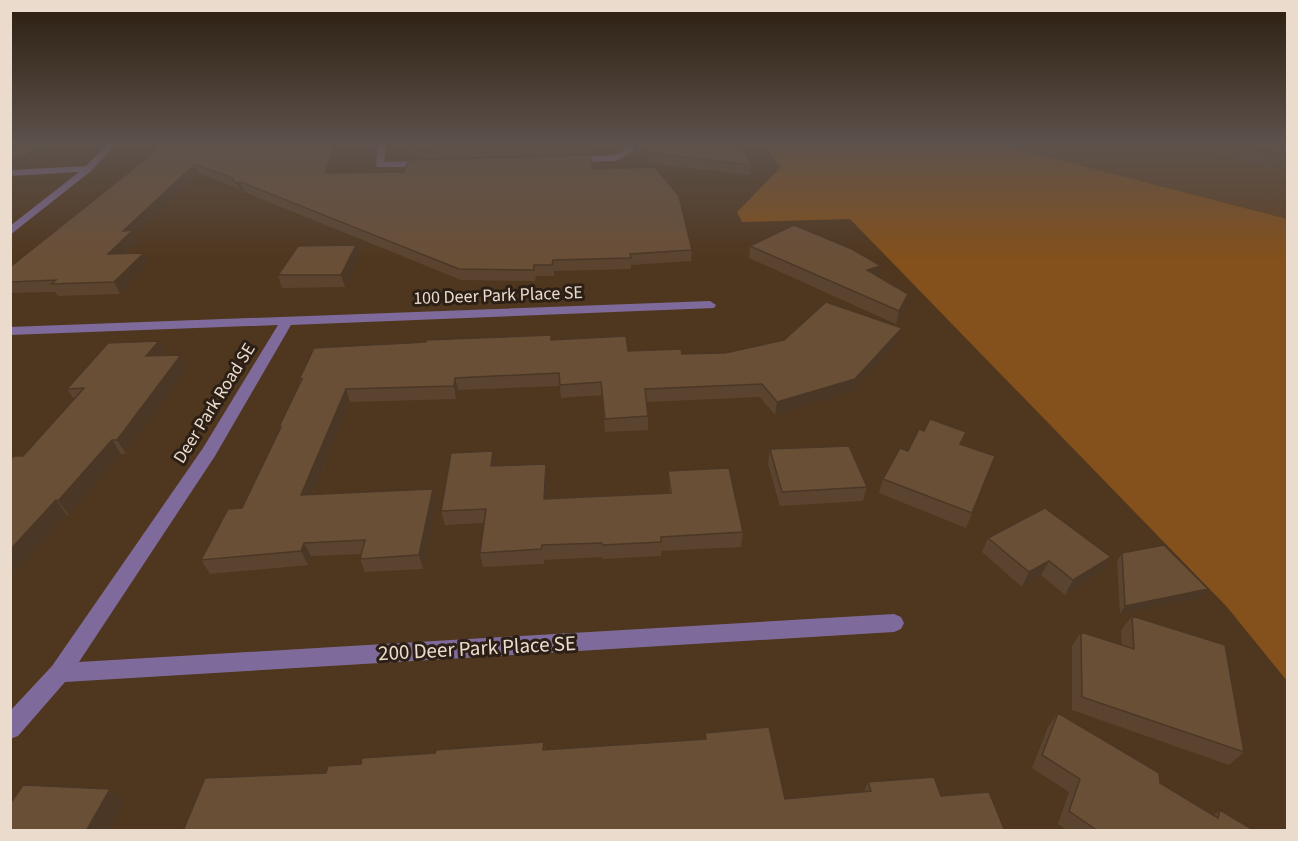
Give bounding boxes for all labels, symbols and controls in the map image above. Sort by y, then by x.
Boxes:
street label: 100 Deer Park Place SE [413,280,583,311]
street label: Deer Park Road SE [167,338,261,468]
street label: 200 Deer Park Place SE [377,628,577,668]

